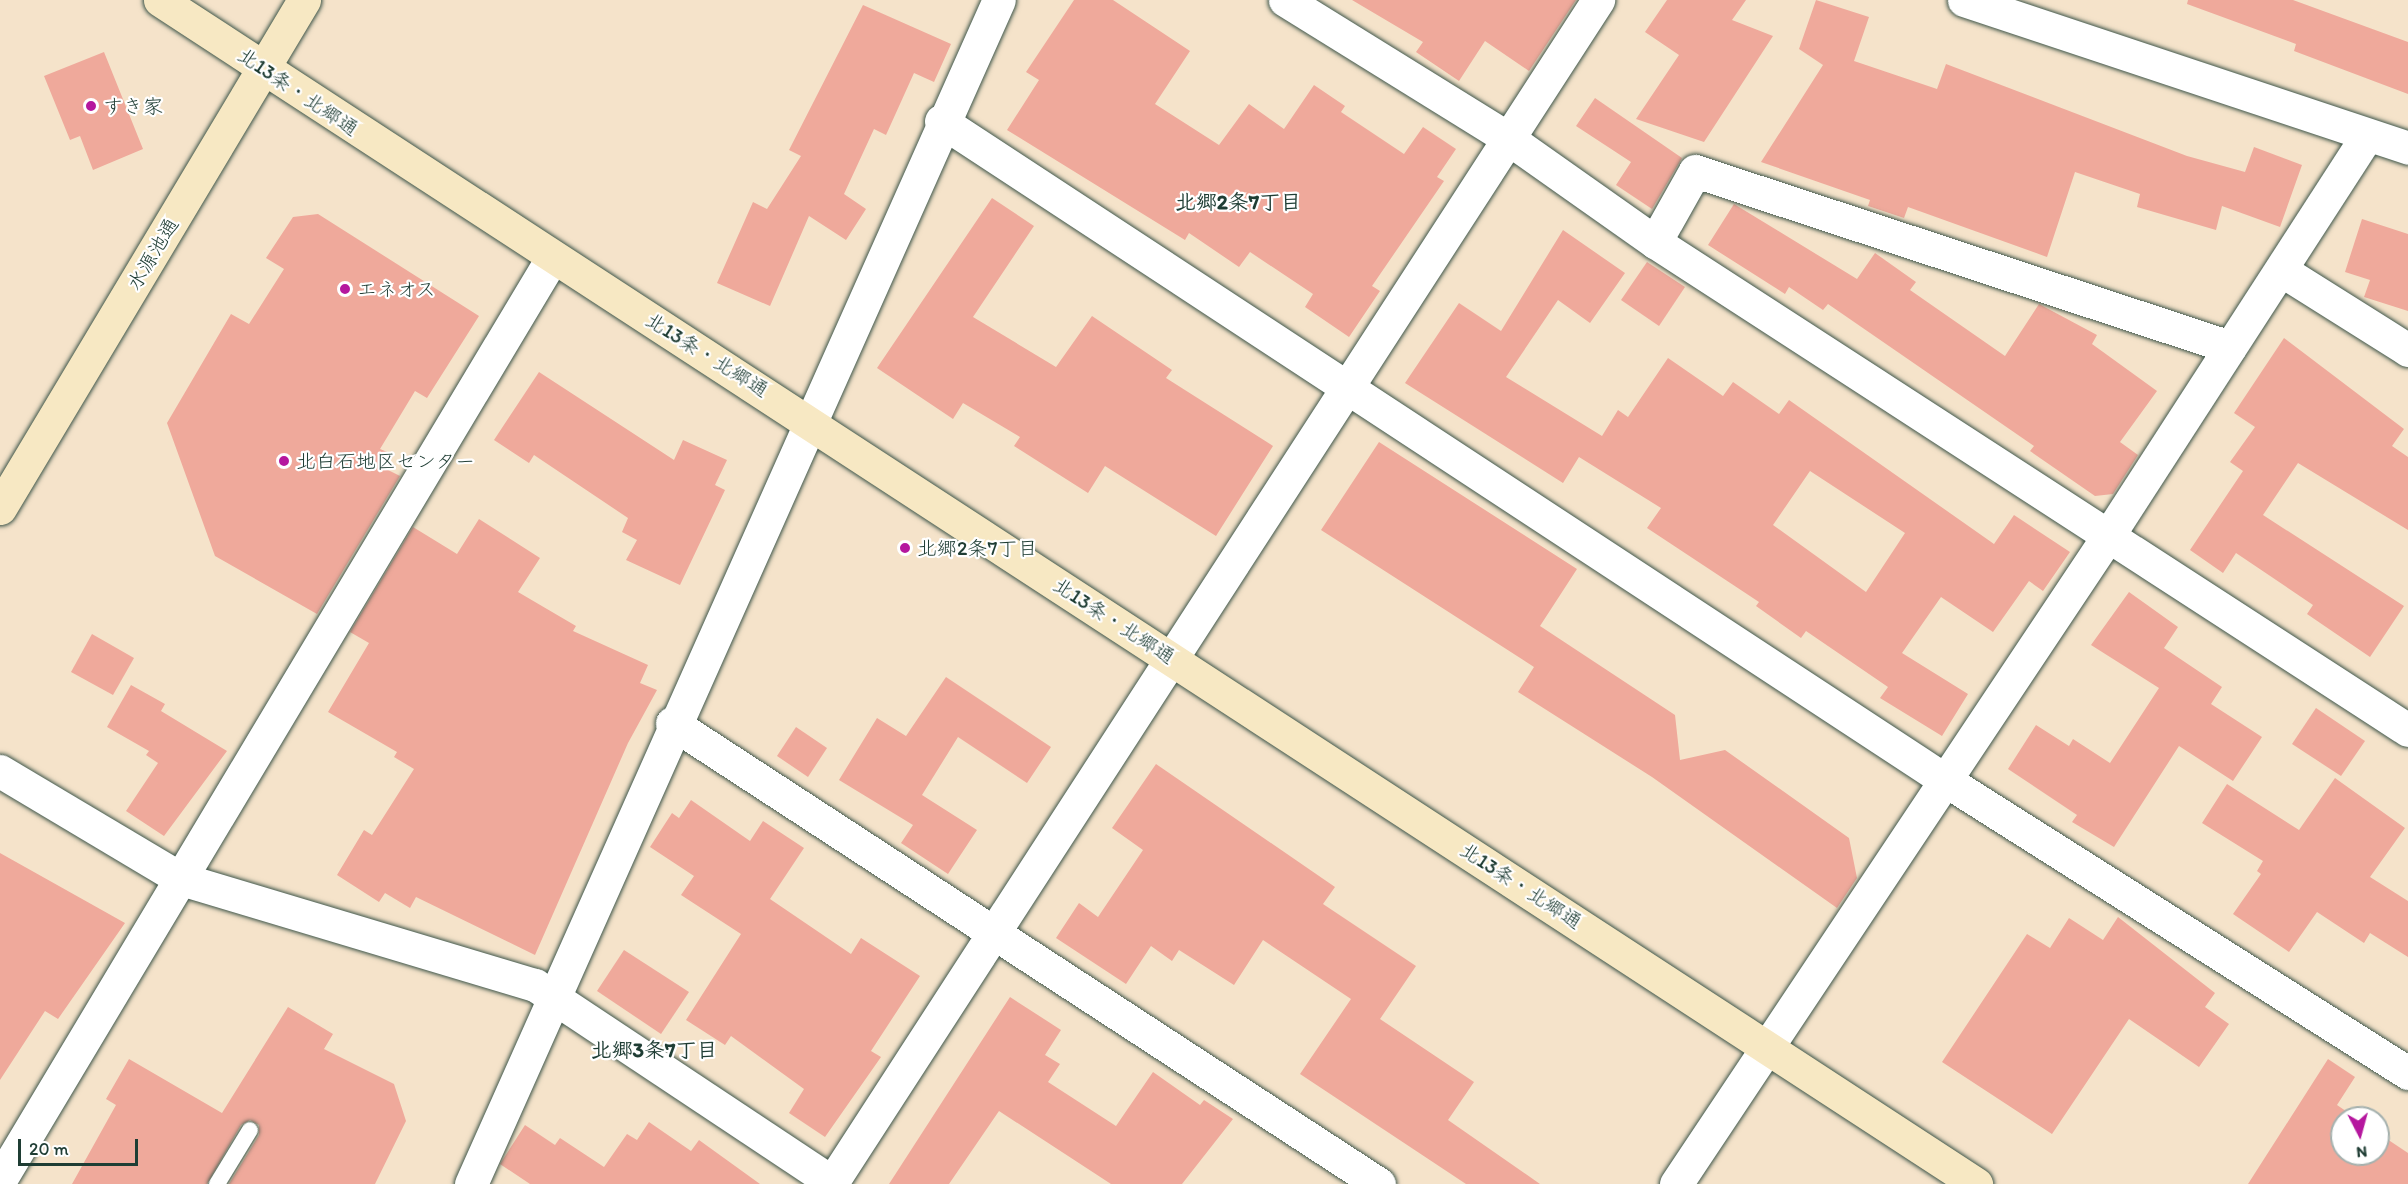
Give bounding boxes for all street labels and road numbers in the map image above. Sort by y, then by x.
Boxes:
street label: 北13条・北郷通 [233,43,363,141]
street label: 水源池通 [122,214,184,294]
street label: 北13条・北郷通 [641,308,773,402]
street label: 北13条・北郷通 [1049,573,1179,669]
street label: 北13条・北郷通 [1456,838,1586,934]

